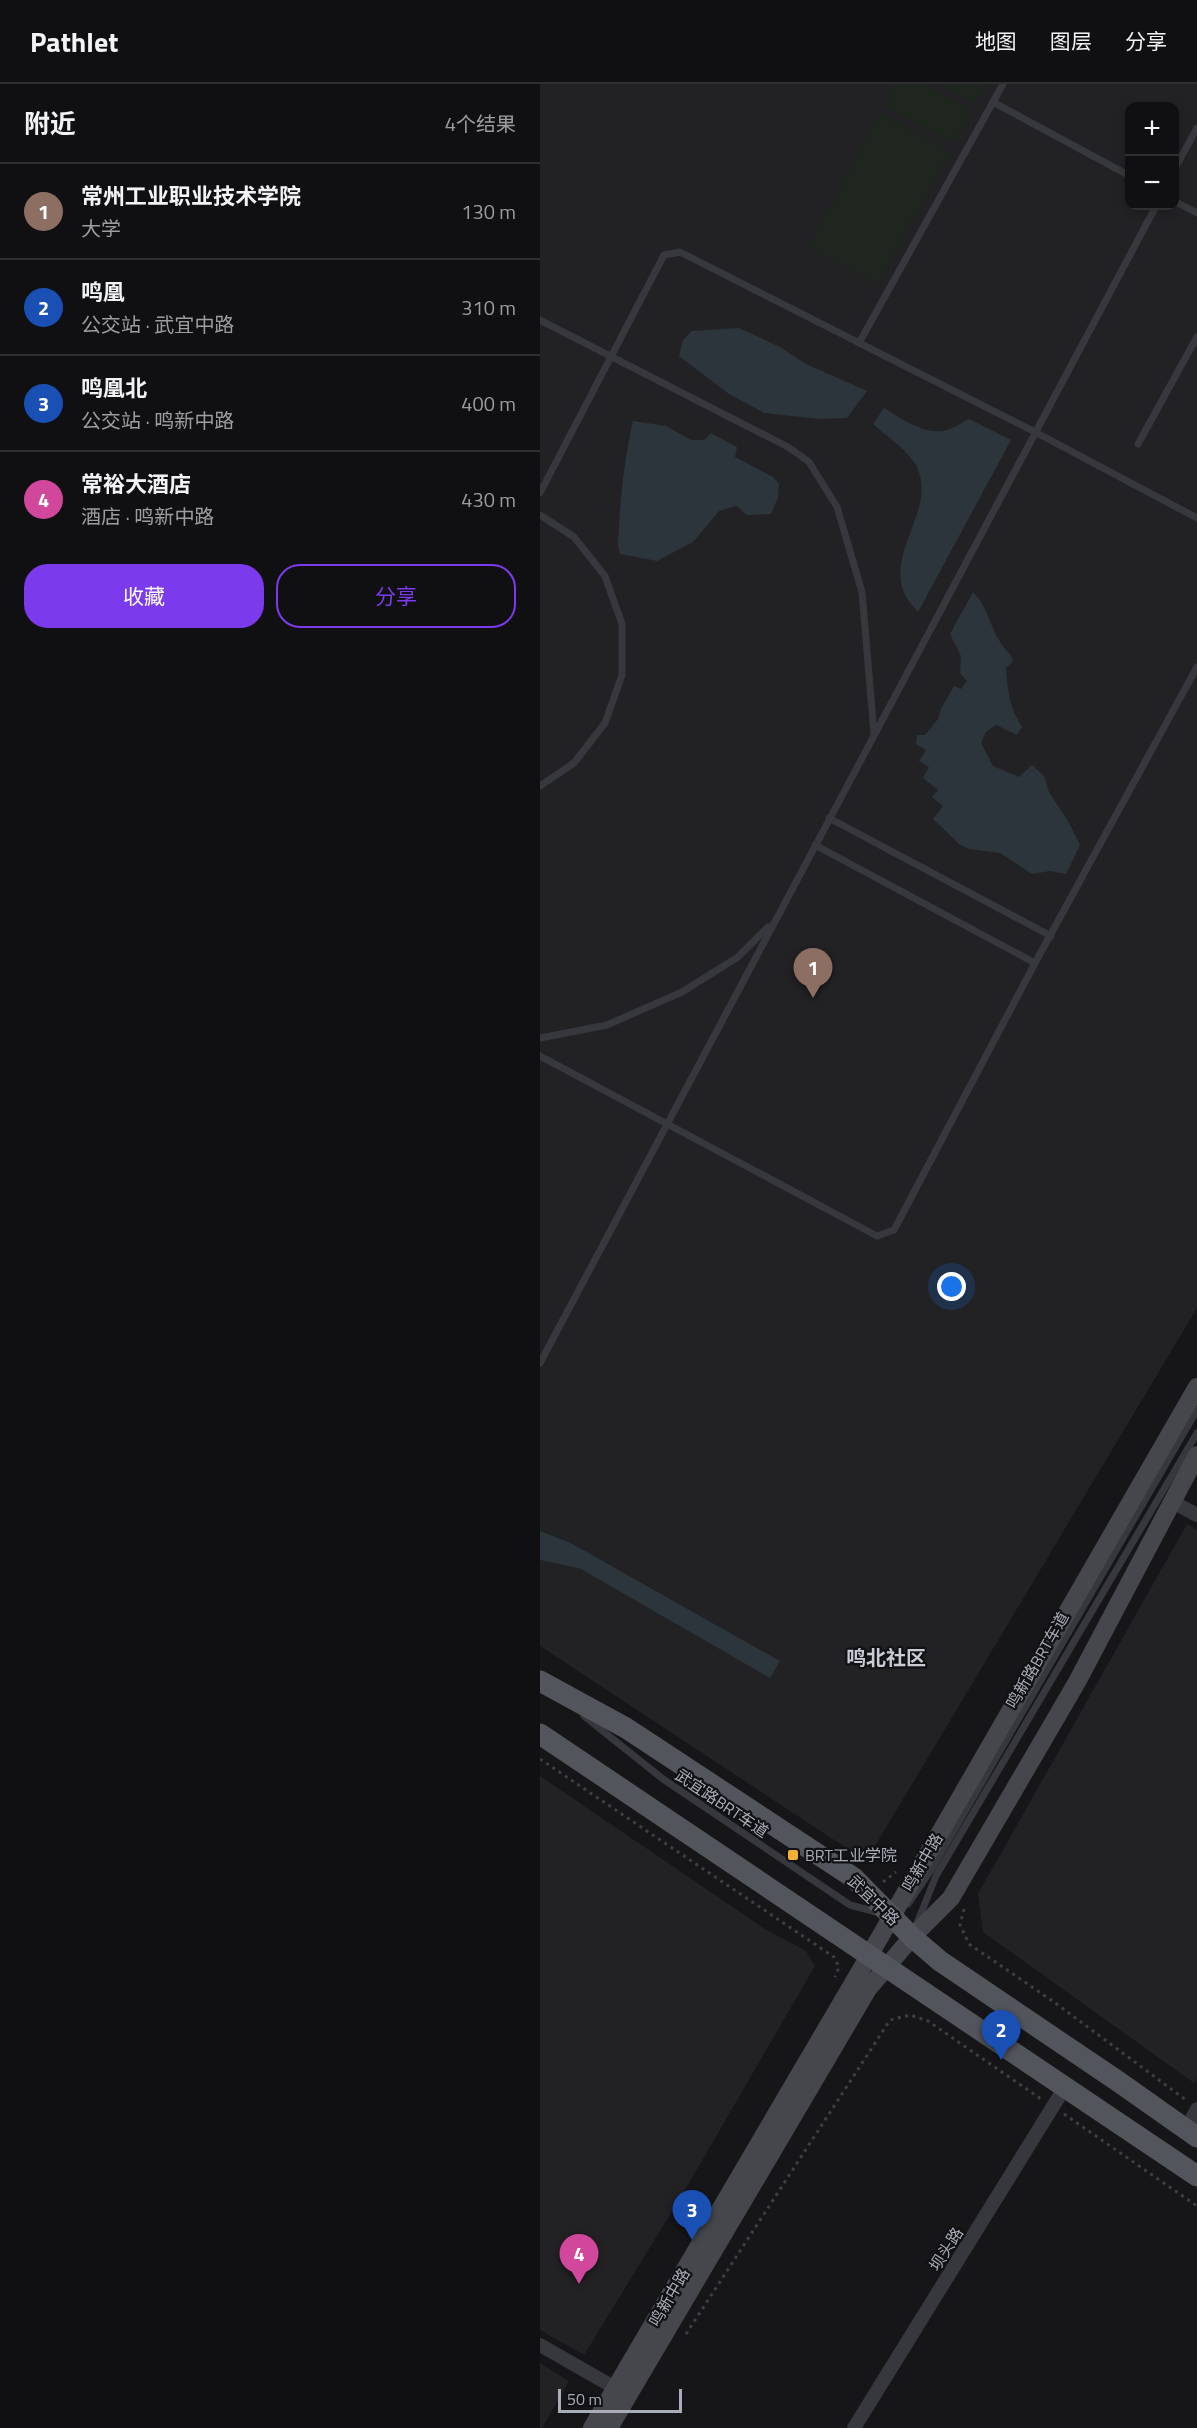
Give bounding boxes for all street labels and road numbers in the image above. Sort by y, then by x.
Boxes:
street label: 鸣新路BRT车道 [1000,1607,1074,1713]
street label: 武宜路BRT车道 [671,1763,773,1843]
street label: 鸣新中路 [896,1828,948,1896]
street label: 武宜中路 [843,1869,905,1931]
street label: 坝头路 [923,2222,969,2276]
street label: 鸣新中路 [643,2263,695,2331]

